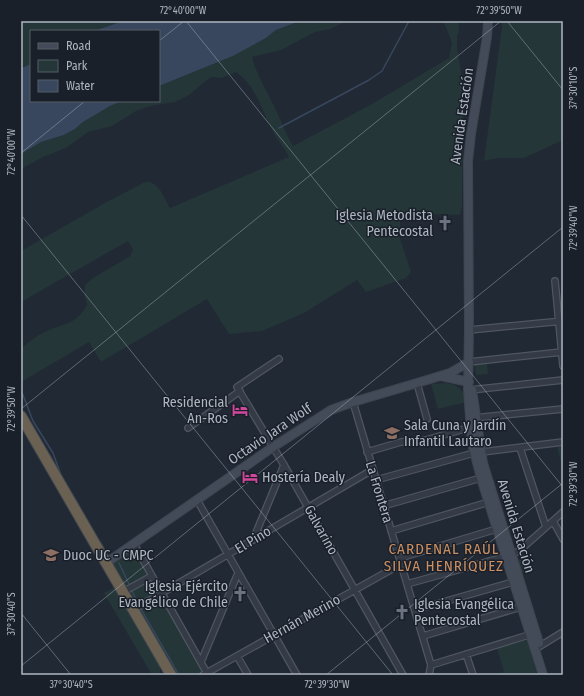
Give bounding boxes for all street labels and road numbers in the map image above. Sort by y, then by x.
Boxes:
street label: Avenida Estación [447,67,477,165]
street label: Octavio Jara Wolf [225,399,317,468]
street label: La Frontera [362,459,396,525]
street label: Avenida Estación [494,477,538,575]
street label: Galvarino [300,502,342,558]
street label: El Pino [232,523,274,557]
street label: Hernán Merino [261,591,343,647]

